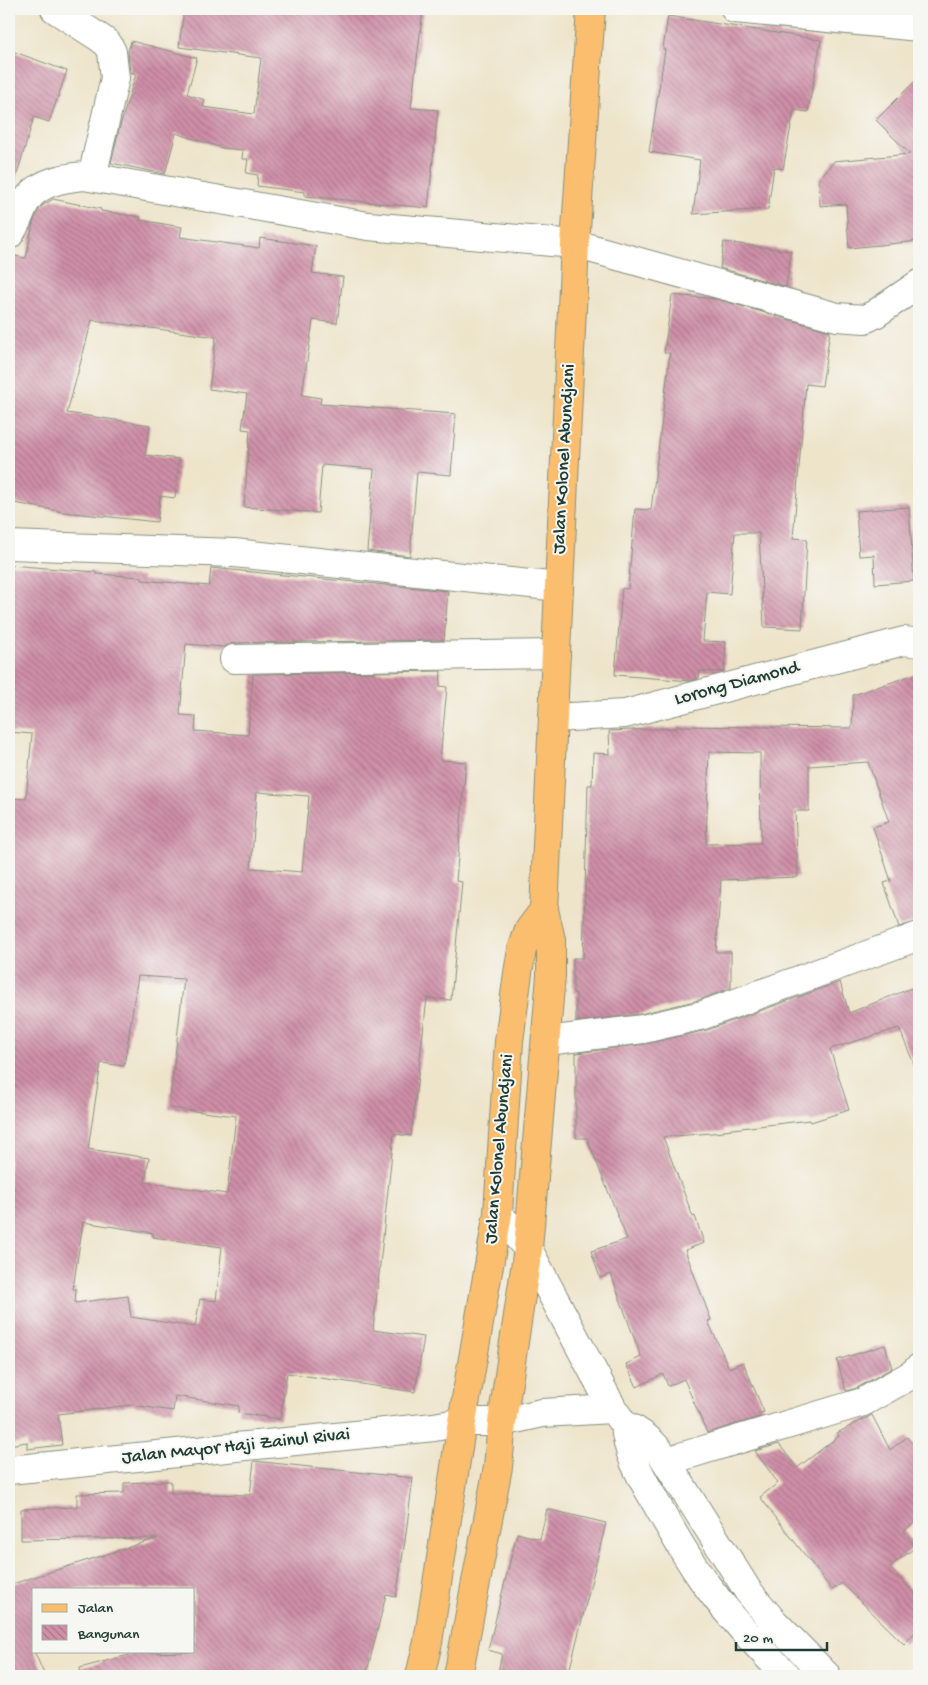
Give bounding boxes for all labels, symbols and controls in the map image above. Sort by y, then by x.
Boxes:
street label: Jalan Kolonel Abundjani [549,363,581,555]
street label: Lorong Diamond [672,656,804,712]
street label: Jalan Kolonel Abundjani [480,1053,520,1245]
street label: Jalan Mayor Haji Zainul Rivai [121,1424,351,1470]
legend [32,1588,195,1652]
text: Jalan [78,1600,113,1618]
scale bar [736,1620,827,1652]
text: Bangunan [77,1626,139,1644]
text: 20 m [743,1630,773,1648]

